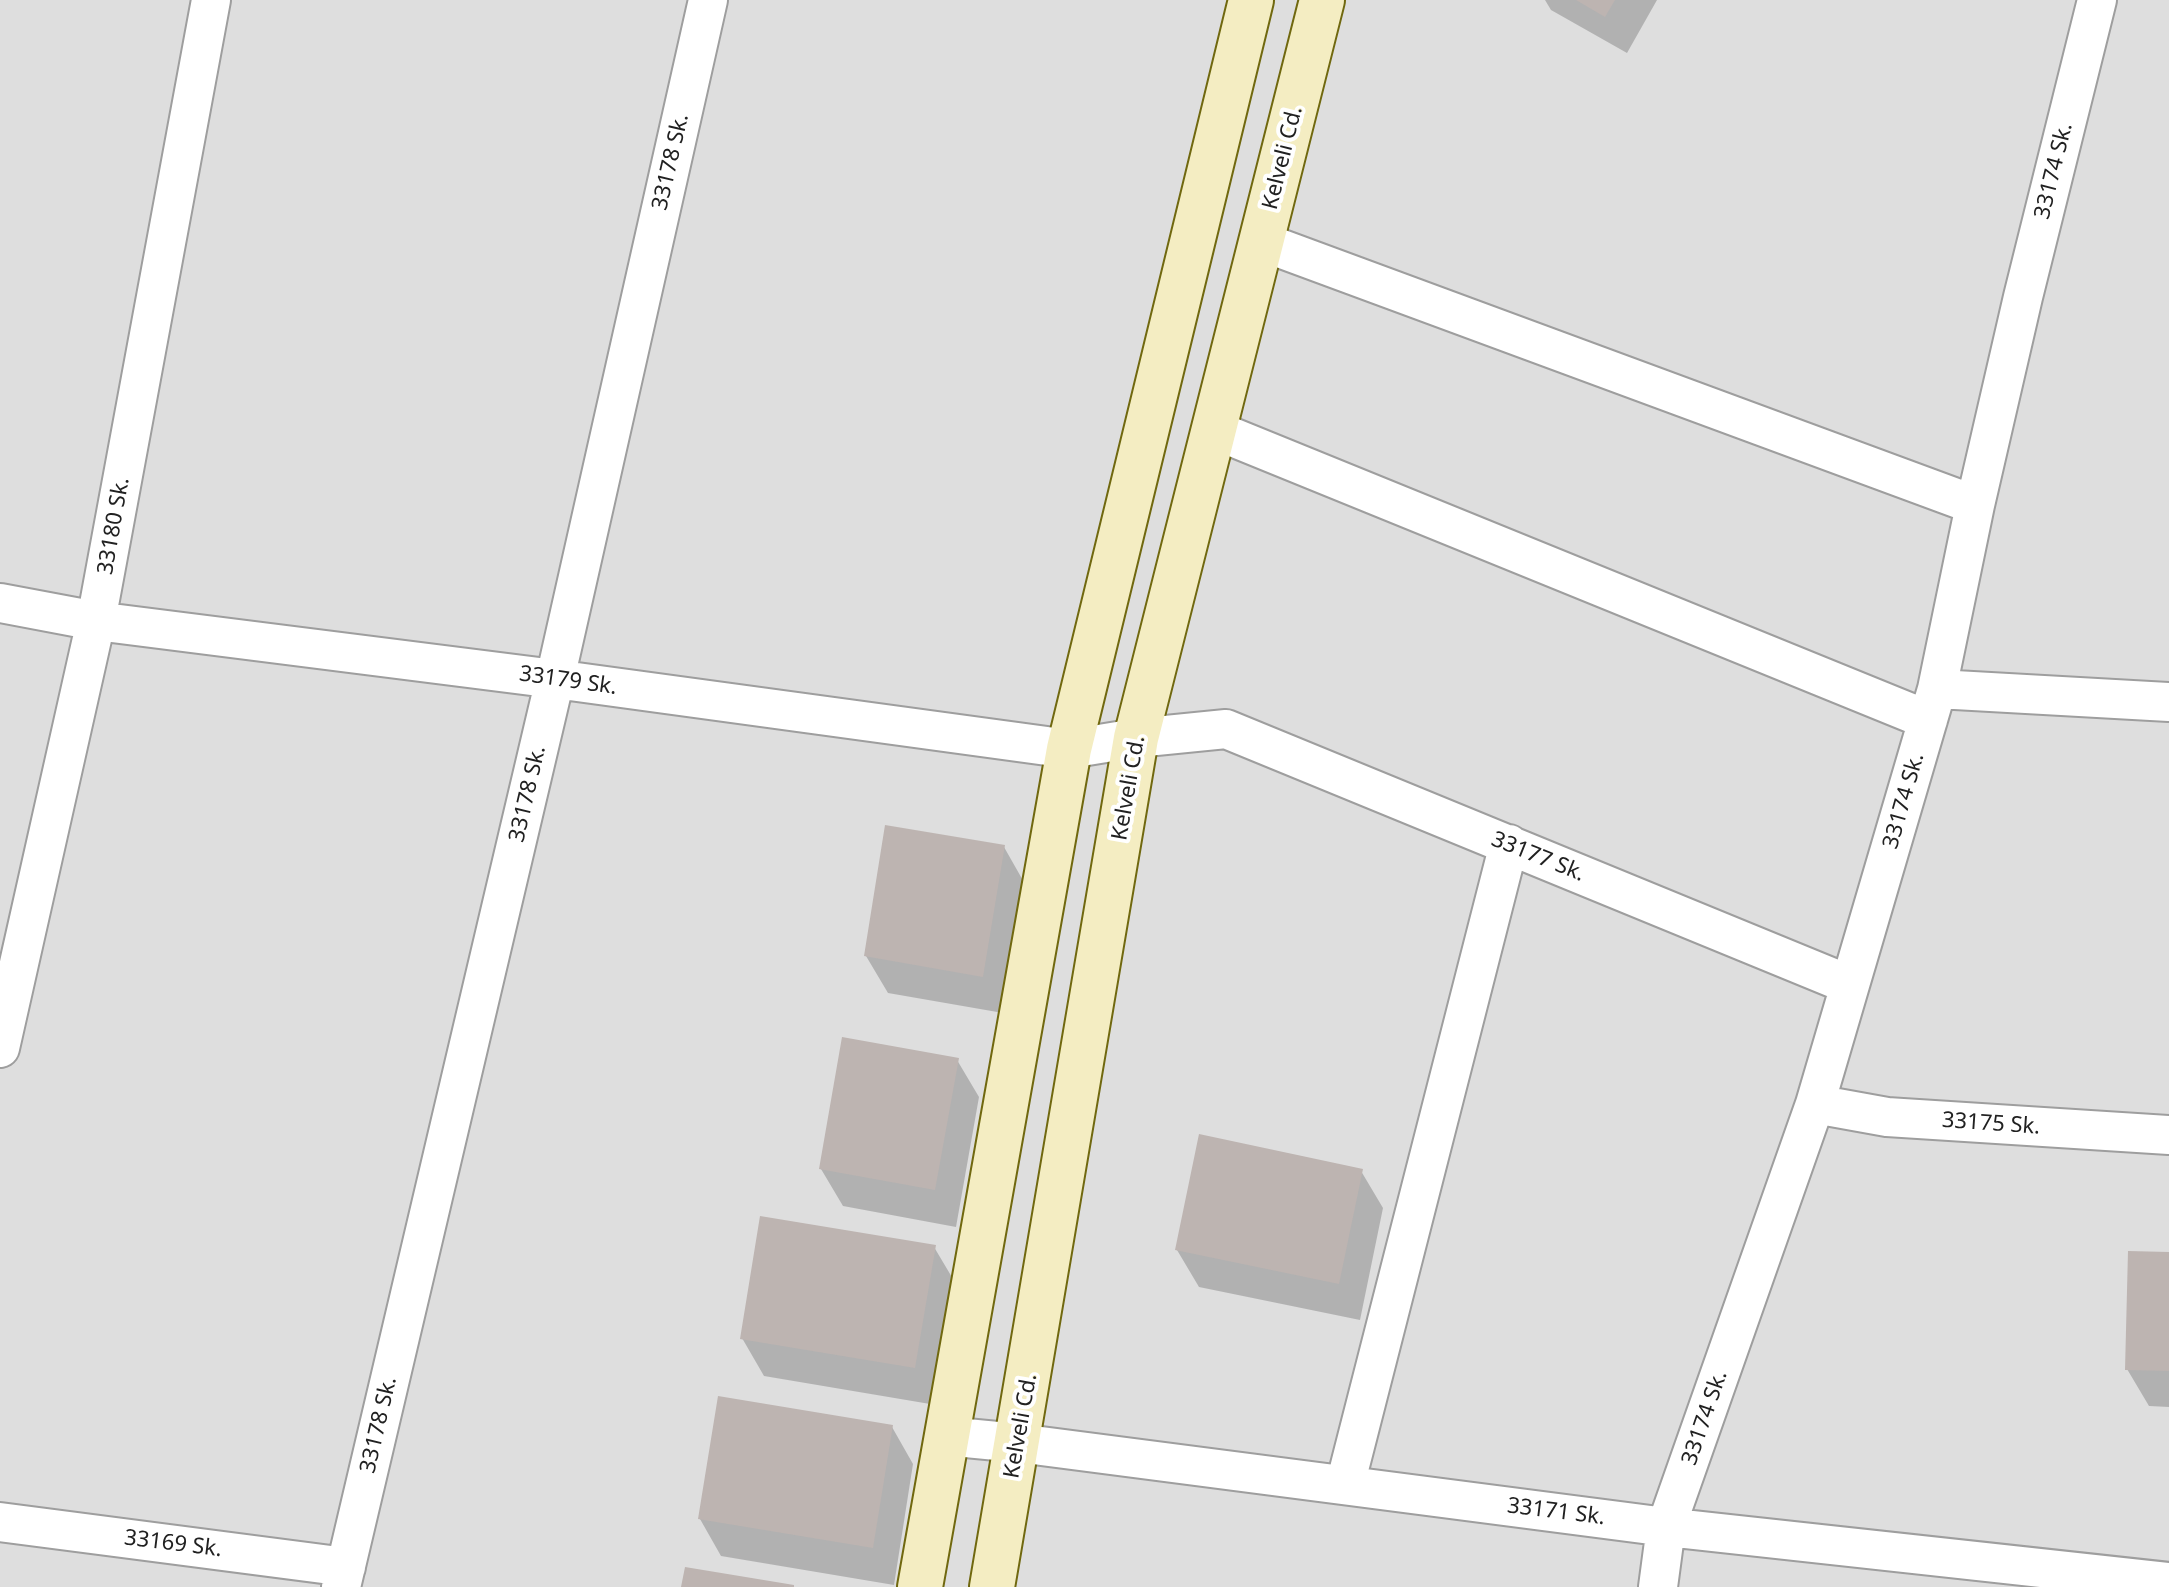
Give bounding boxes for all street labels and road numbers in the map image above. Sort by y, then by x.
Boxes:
street label: Kelveli Cd. [1257,104,1309,212]
street label: 33178 Sk. [647,111,695,213]
street label: 33174 Sk. [2029,120,2079,222]
street label: 33180 Sk. [92,475,136,577]
street label: 33179 Sk. [517,661,619,701]
street label: Kelveli Cd. [1107,734,1151,842]
street label: 33178 Sk. [504,743,552,845]
street label: 33174 Sk. [1878,750,1930,852]
street label: 33177 Sk. [1487,826,1589,888]
street label: 33175 Sk. [1941,1107,2041,1141]
street label: 33174 Sk. [1677,1367,1733,1469]
street label: Kelveli Cd. [999,1372,1043,1480]
street label: 33178 Sk. [355,1374,403,1476]
street label: 33171 Sk. [1506,1493,1606,1531]
street label: 33169 Sk. [123,1525,223,1563]

